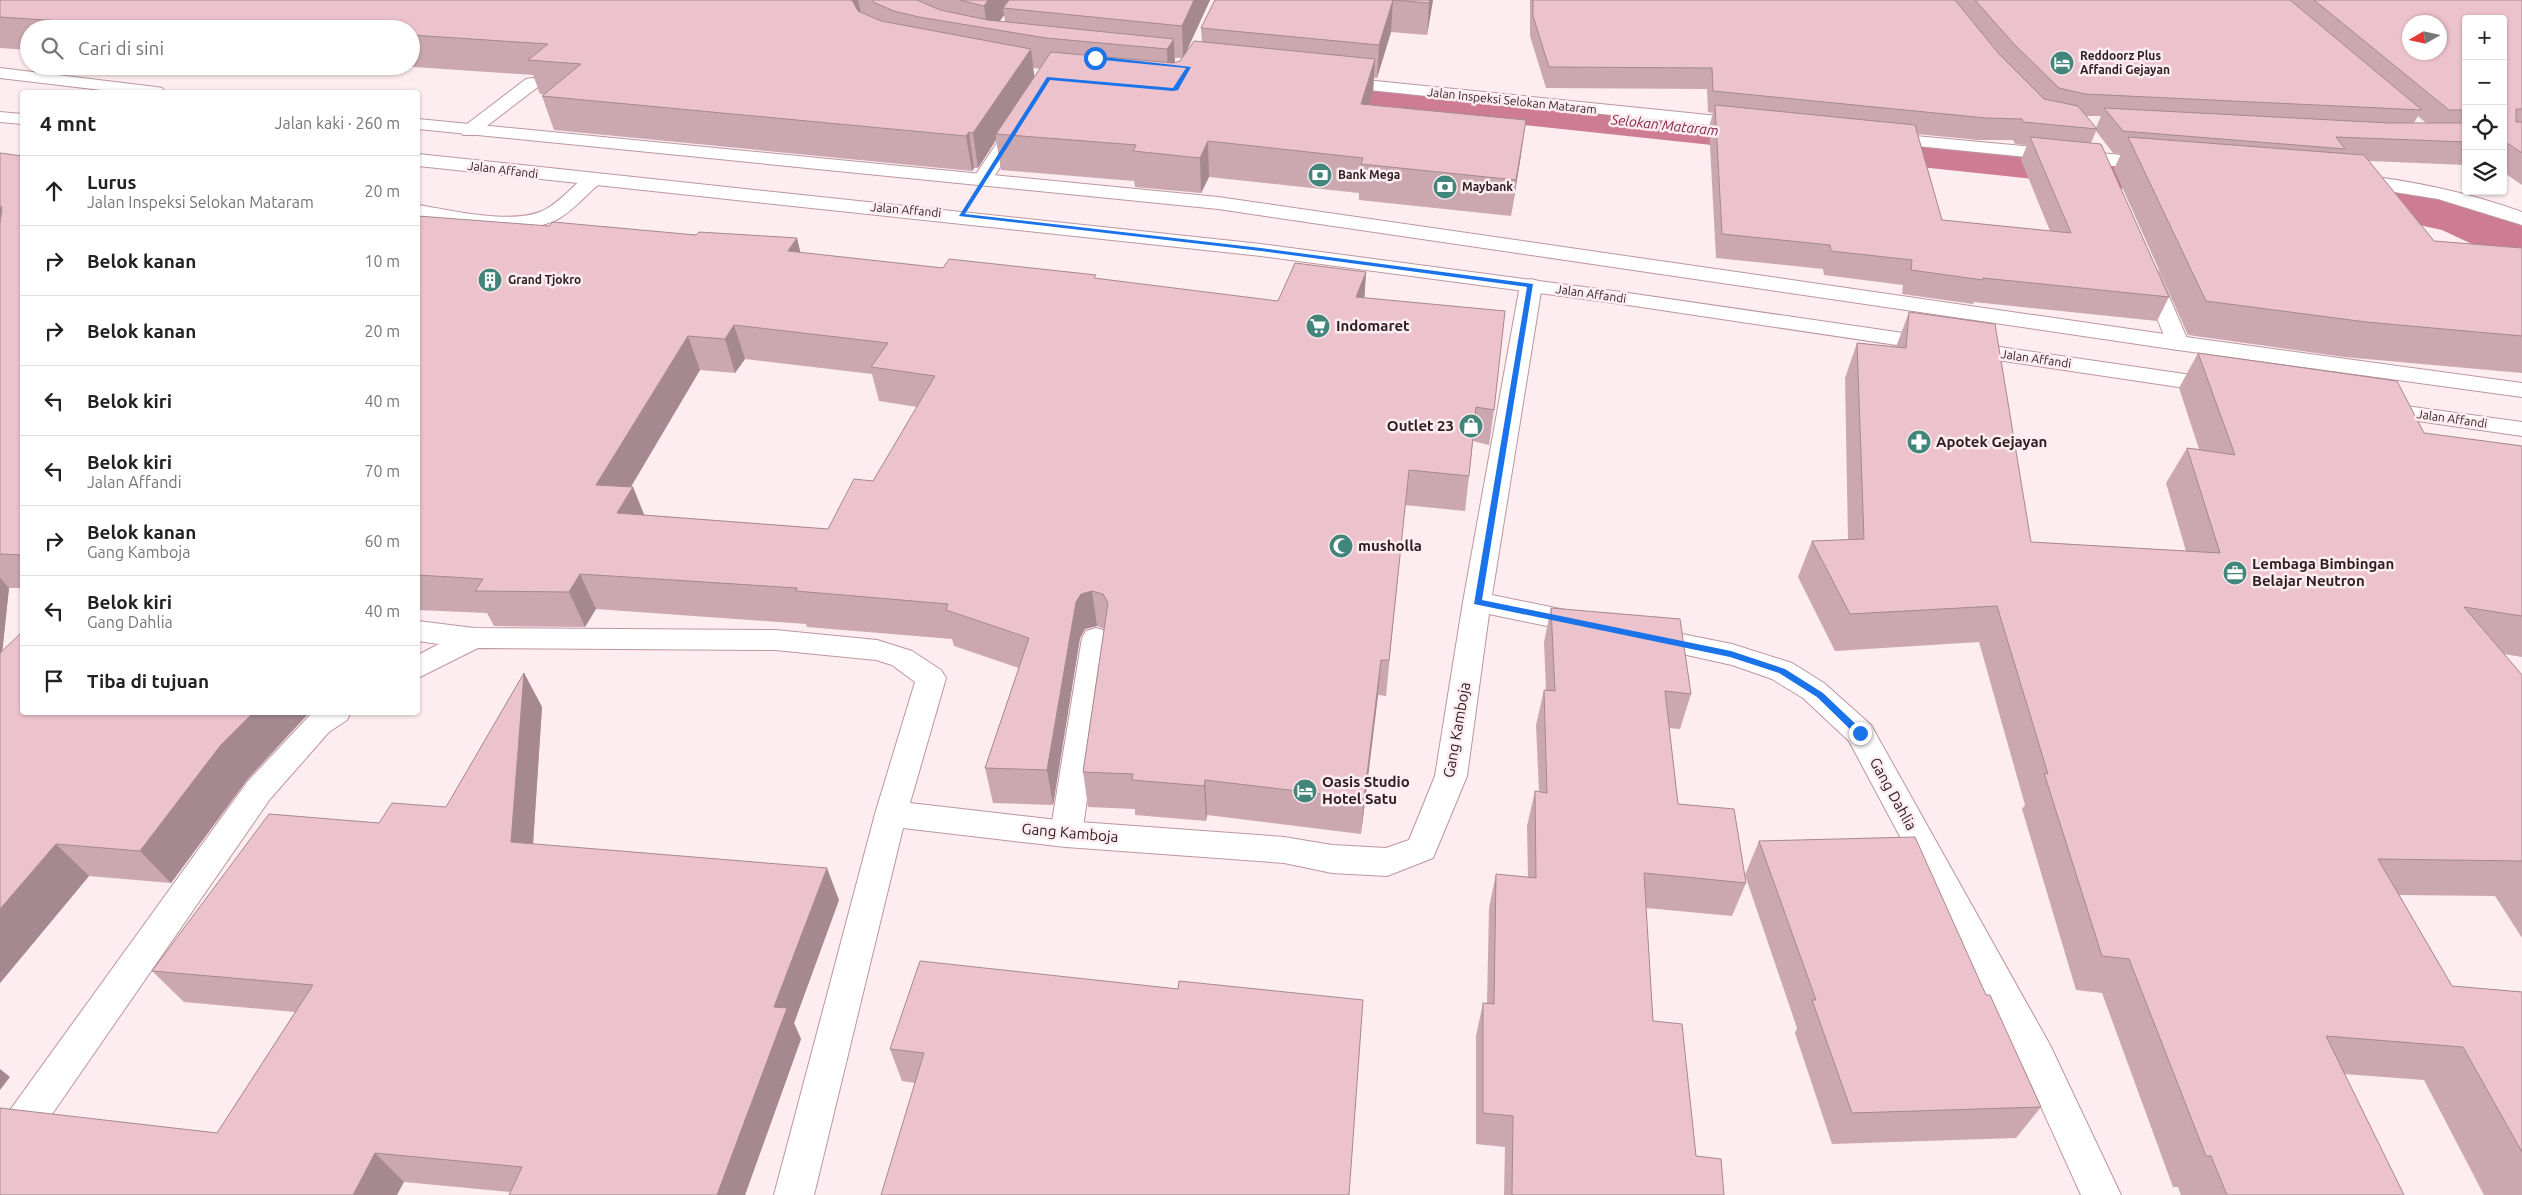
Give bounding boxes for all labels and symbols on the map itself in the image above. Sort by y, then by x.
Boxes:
north arrow [2402,15,2447,60]
route start [1084,47,1107,70]
place label: Reddoorz Plus Affandi Gejayan [2080,49,2170,76]
hotel icon: Reddoorz Plus Affandi Gejayan [2049,50,2075,76]
street label: Jalan Inspeksi Selokan Mataram [1427,85,1597,116]
water label: Selokan Mataram [1609,111,1720,139]
street label: Jalan Affandi [467,159,539,180]
bank icon: Bank Mega [1307,162,1333,188]
place label: Bank Mega [1338,168,1400,181]
bank icon: Maybank [1432,174,1458,200]
place label: Maybank [1462,180,1513,193]
street label: Jalan Affandi [870,200,942,219]
building icon: Grand Tjokro [477,267,503,293]
place label: Grand Tjokro [508,273,581,286]
street label: Jalan Affandi [1555,282,1627,305]
supermarket icon: Indomaret [1305,313,1331,339]
place label: Indomaret [1336,317,1410,334]
street label: Jalan Affandi [2000,347,2072,370]
street label: Jalan Affandi [2416,407,2488,430]
shop icon: Outlet 23 [1458,413,1484,439]
place label: Outlet 23 [1387,417,1454,434]
pharmacy icon: Apotek Gejayan [1906,429,1932,455]
place label: Apotek Gejayan [1936,433,2047,450]
mosque icon: musholla [1328,533,1354,559]
place label: musholla [1358,537,1422,554]
place label: Lembaga Bimbingan Belajar Neutron [2252,555,2394,589]
office icon: Lembaga Bimbingan Belajar Neutron [2222,560,2248,586]
street label: Gang Kamboja [1440,681,1473,779]
route end [1849,722,1872,745]
street label: Gang Dahlia [1867,754,1920,833]
place label: Oasis Studio Hotel Satu [1322,773,1410,807]
hotel icon: Oasis Studio Hotel Satu [1292,778,1318,804]
street label: Gang Kamboja [1021,820,1119,845]

